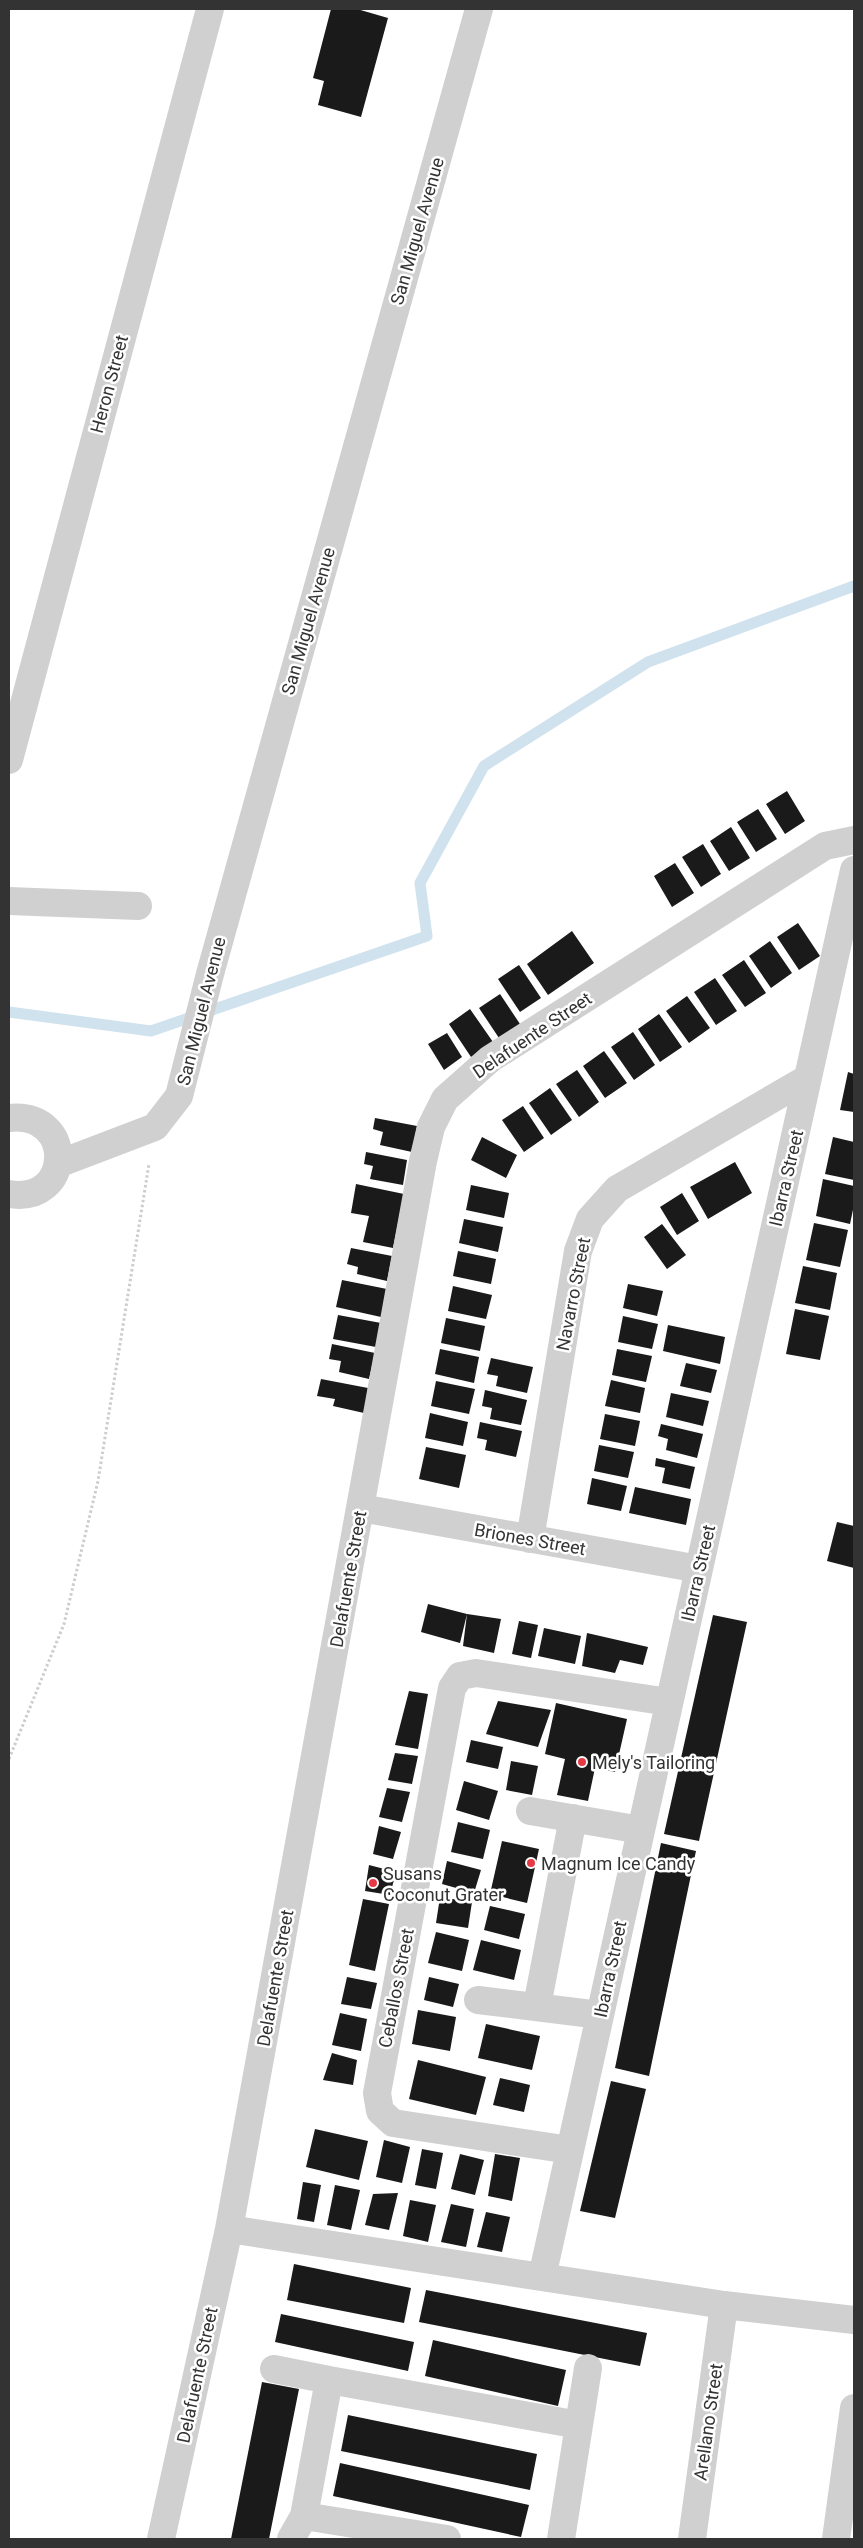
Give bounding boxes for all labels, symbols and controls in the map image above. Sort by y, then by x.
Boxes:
street label: San Miguel Avenue [386,155,448,307]
street label: Heron Street [86,333,132,435]
street label: San Miguel Avenue [277,545,339,697]
street label: San Miguel Avenue [172,935,230,1087]
street label: Delafuente Street [469,987,595,1082]
street label: Ibarra Street [765,1128,807,1228]
street label: Navarro Street [552,1235,594,1353]
street label: Delafuente Street [326,1509,370,1649]
street label: Briones Street [473,1519,587,1559]
street label: Ibarra Street [677,1523,719,1623]
place label: Mely's Tailoring [592,1752,715,1773]
marker: Mely's Tailoring [576,1756,588,1768]
place label: Magnum Ice Candy [541,1853,696,1874]
marker: Magnum Ice Candy [525,1857,537,1869]
place label: Susans Coconut Grater [383,1863,504,1905]
marker: Susans Coconut Grater [367,1877,379,1889]
street label: Delafuente Street [253,1908,297,2048]
street label: Ibarra Street [590,1919,631,2019]
street label: Ceballos Street [374,1926,418,2050]
street label: Delafuente Street [172,2305,222,2445]
street label: Arellano Street [689,2362,727,2482]

